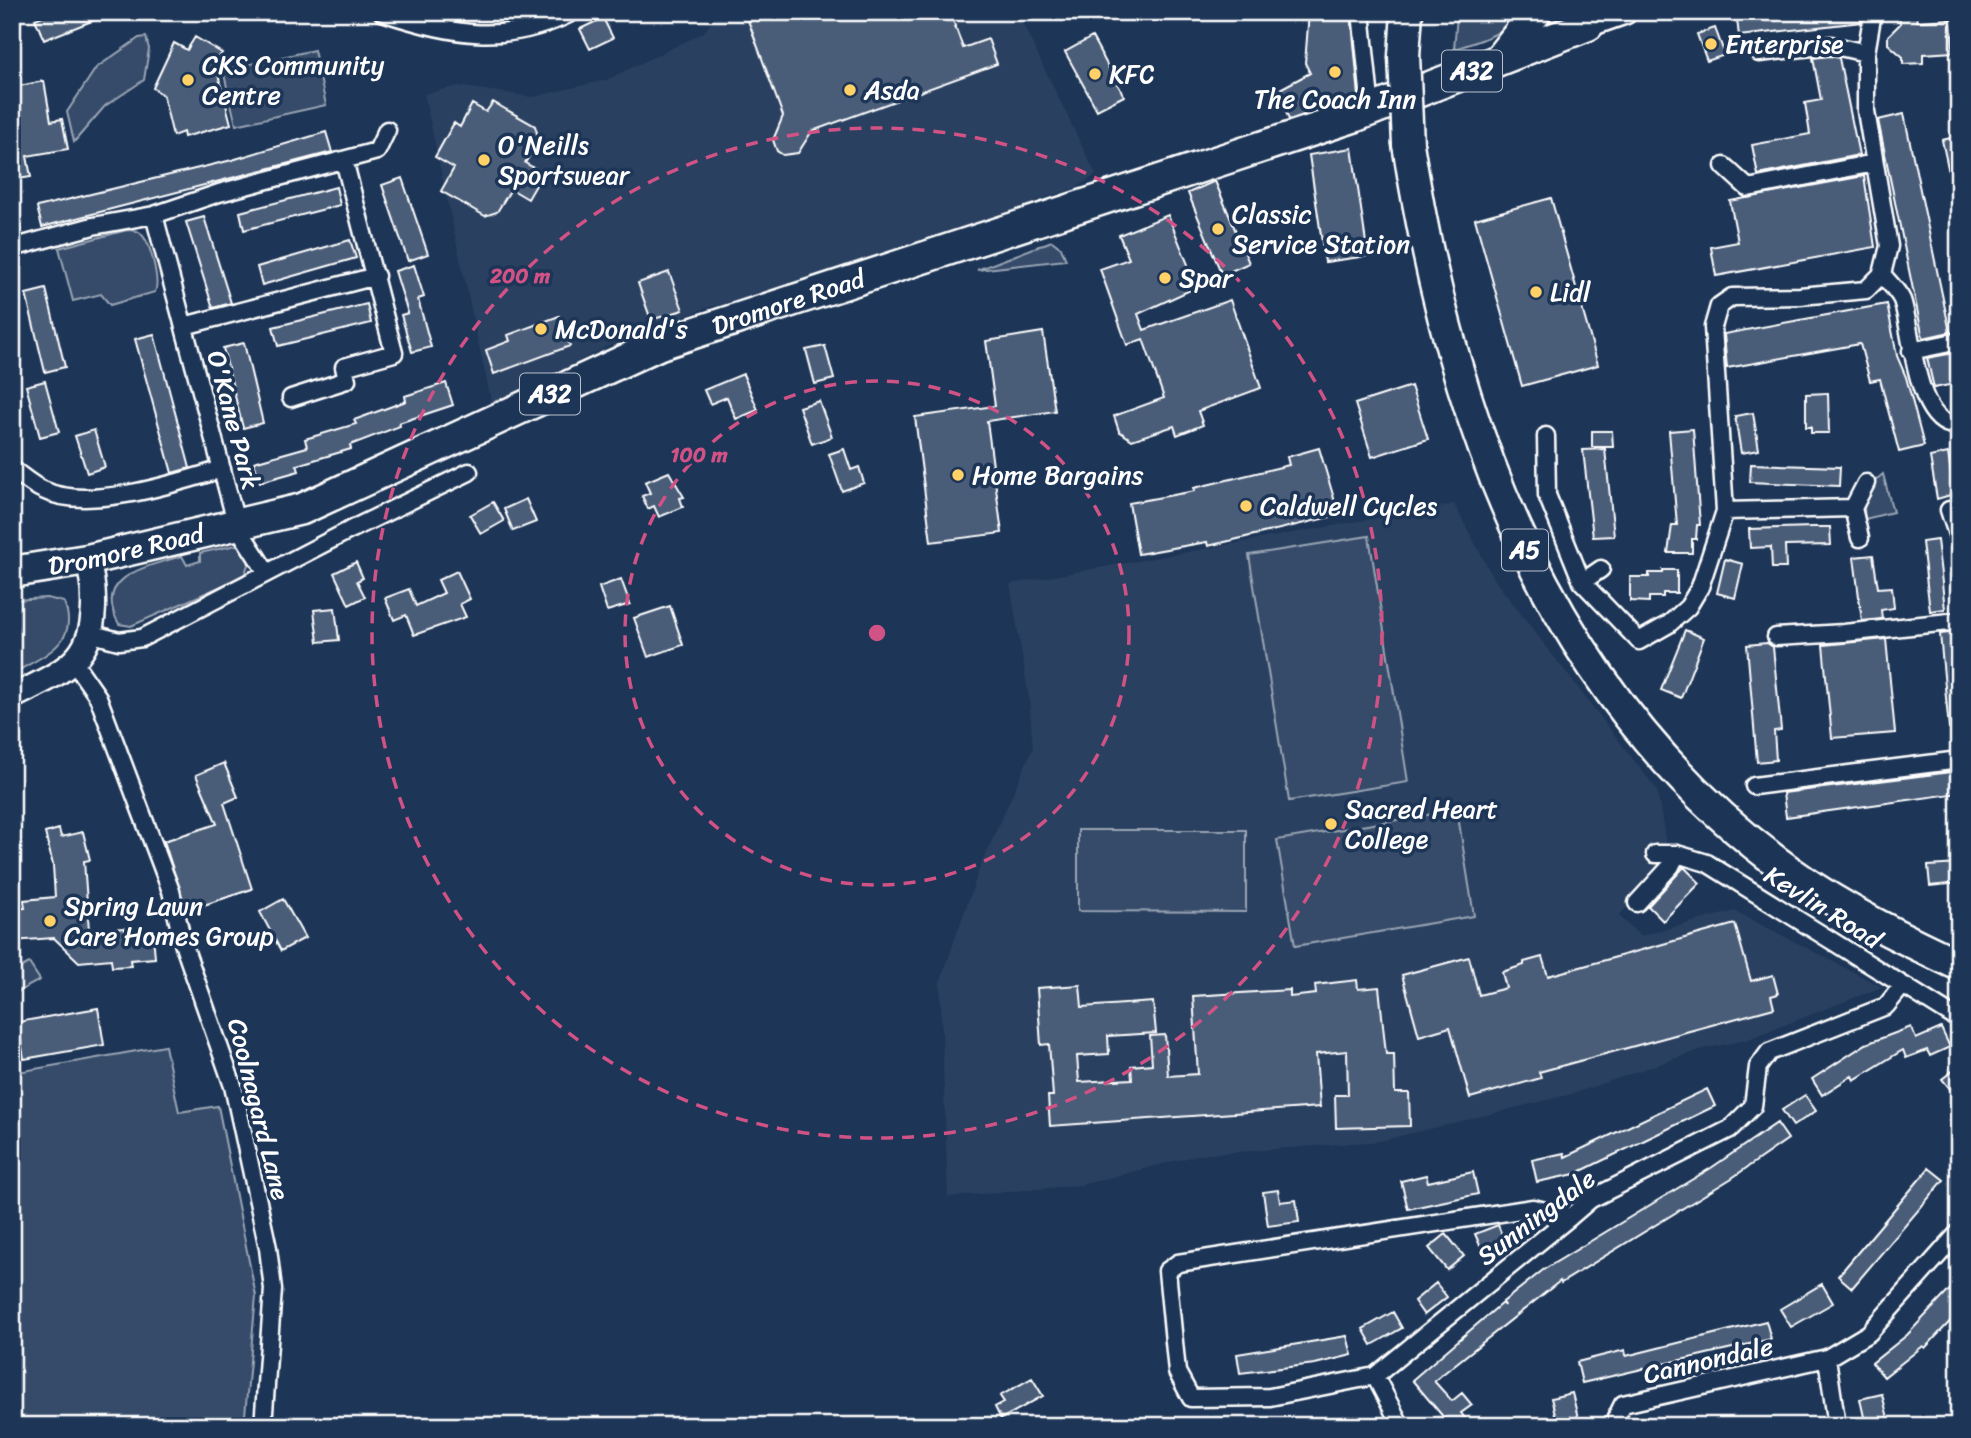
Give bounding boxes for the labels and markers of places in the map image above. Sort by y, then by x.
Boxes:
place label: Enterprise [1725,21,1844,67]
marker: Enterprise [1703,36,1719,52]
place label: CKS Community Centre [202,42,385,118]
place label: KFC [1109,51,1155,97]
marker: The Coach Inn [1327,64,1343,80]
marker: KFC [1087,66,1103,82]
place label: Asda [863,67,920,113]
marker: CKS Community Centre [180,72,196,88]
place label: The Coach Inn [1254,76,1416,122]
marker: Asda [842,82,858,98]
place label: O'Neills Sportswear [498,122,631,198]
marker: O'Neills Sportswear [476,152,492,168]
place label: Classic Service Station [1232,191,1410,267]
marker: Classic Service Station [1210,221,1226,237]
place label: Spar [1179,255,1234,301]
place label: Lidl [1550,269,1591,315]
marker: Spar [1157,270,1173,286]
marker: Lidl [1528,284,1544,300]
place label: McDonald's [555,306,688,352]
marker: McDonald's [533,321,549,337]
place label: Home Bargains [972,452,1143,498]
marker: Home Bargains [950,467,966,483]
place label: Caldwell Cycles [1260,483,1438,529]
marker: Caldwell Cycles [1238,498,1254,514]
centre of rings [865,621,889,645]
place label: Sacred Heart College [1345,786,1498,862]
marker: Sacred Heart College [1323,816,1339,832]
place label: Spring Lawn Care Homes Group [64,883,274,959]
marker: Spring Lawn Care Homes Group [42,913,58,929]

